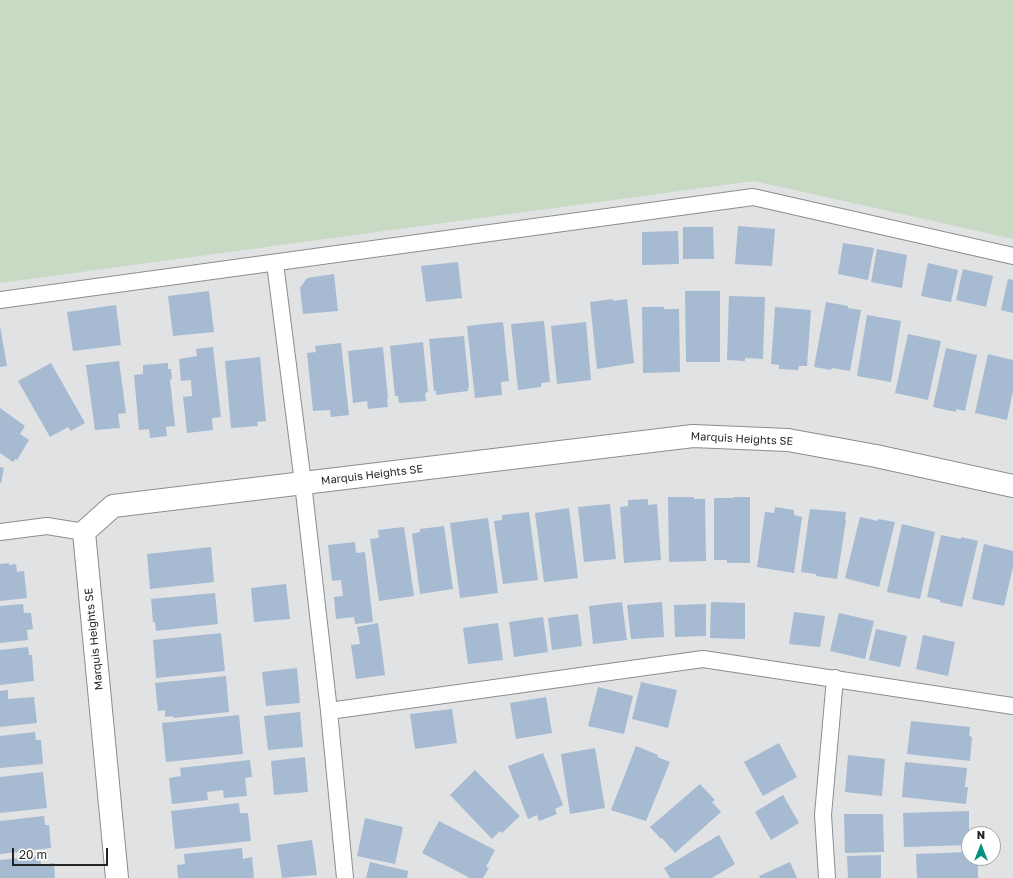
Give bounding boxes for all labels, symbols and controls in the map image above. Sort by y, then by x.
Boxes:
street label: Marquis Heights SE [690,430,794,448]
street label: Marquis Heights SE [320,462,424,488]
street label: Marquis Heights SE [82,587,106,691]
north arrow [961,826,1001,866]
text: N [977,828,985,841]
scale bar [14,840,110,866]
text: 20 m [19,847,47,862]

